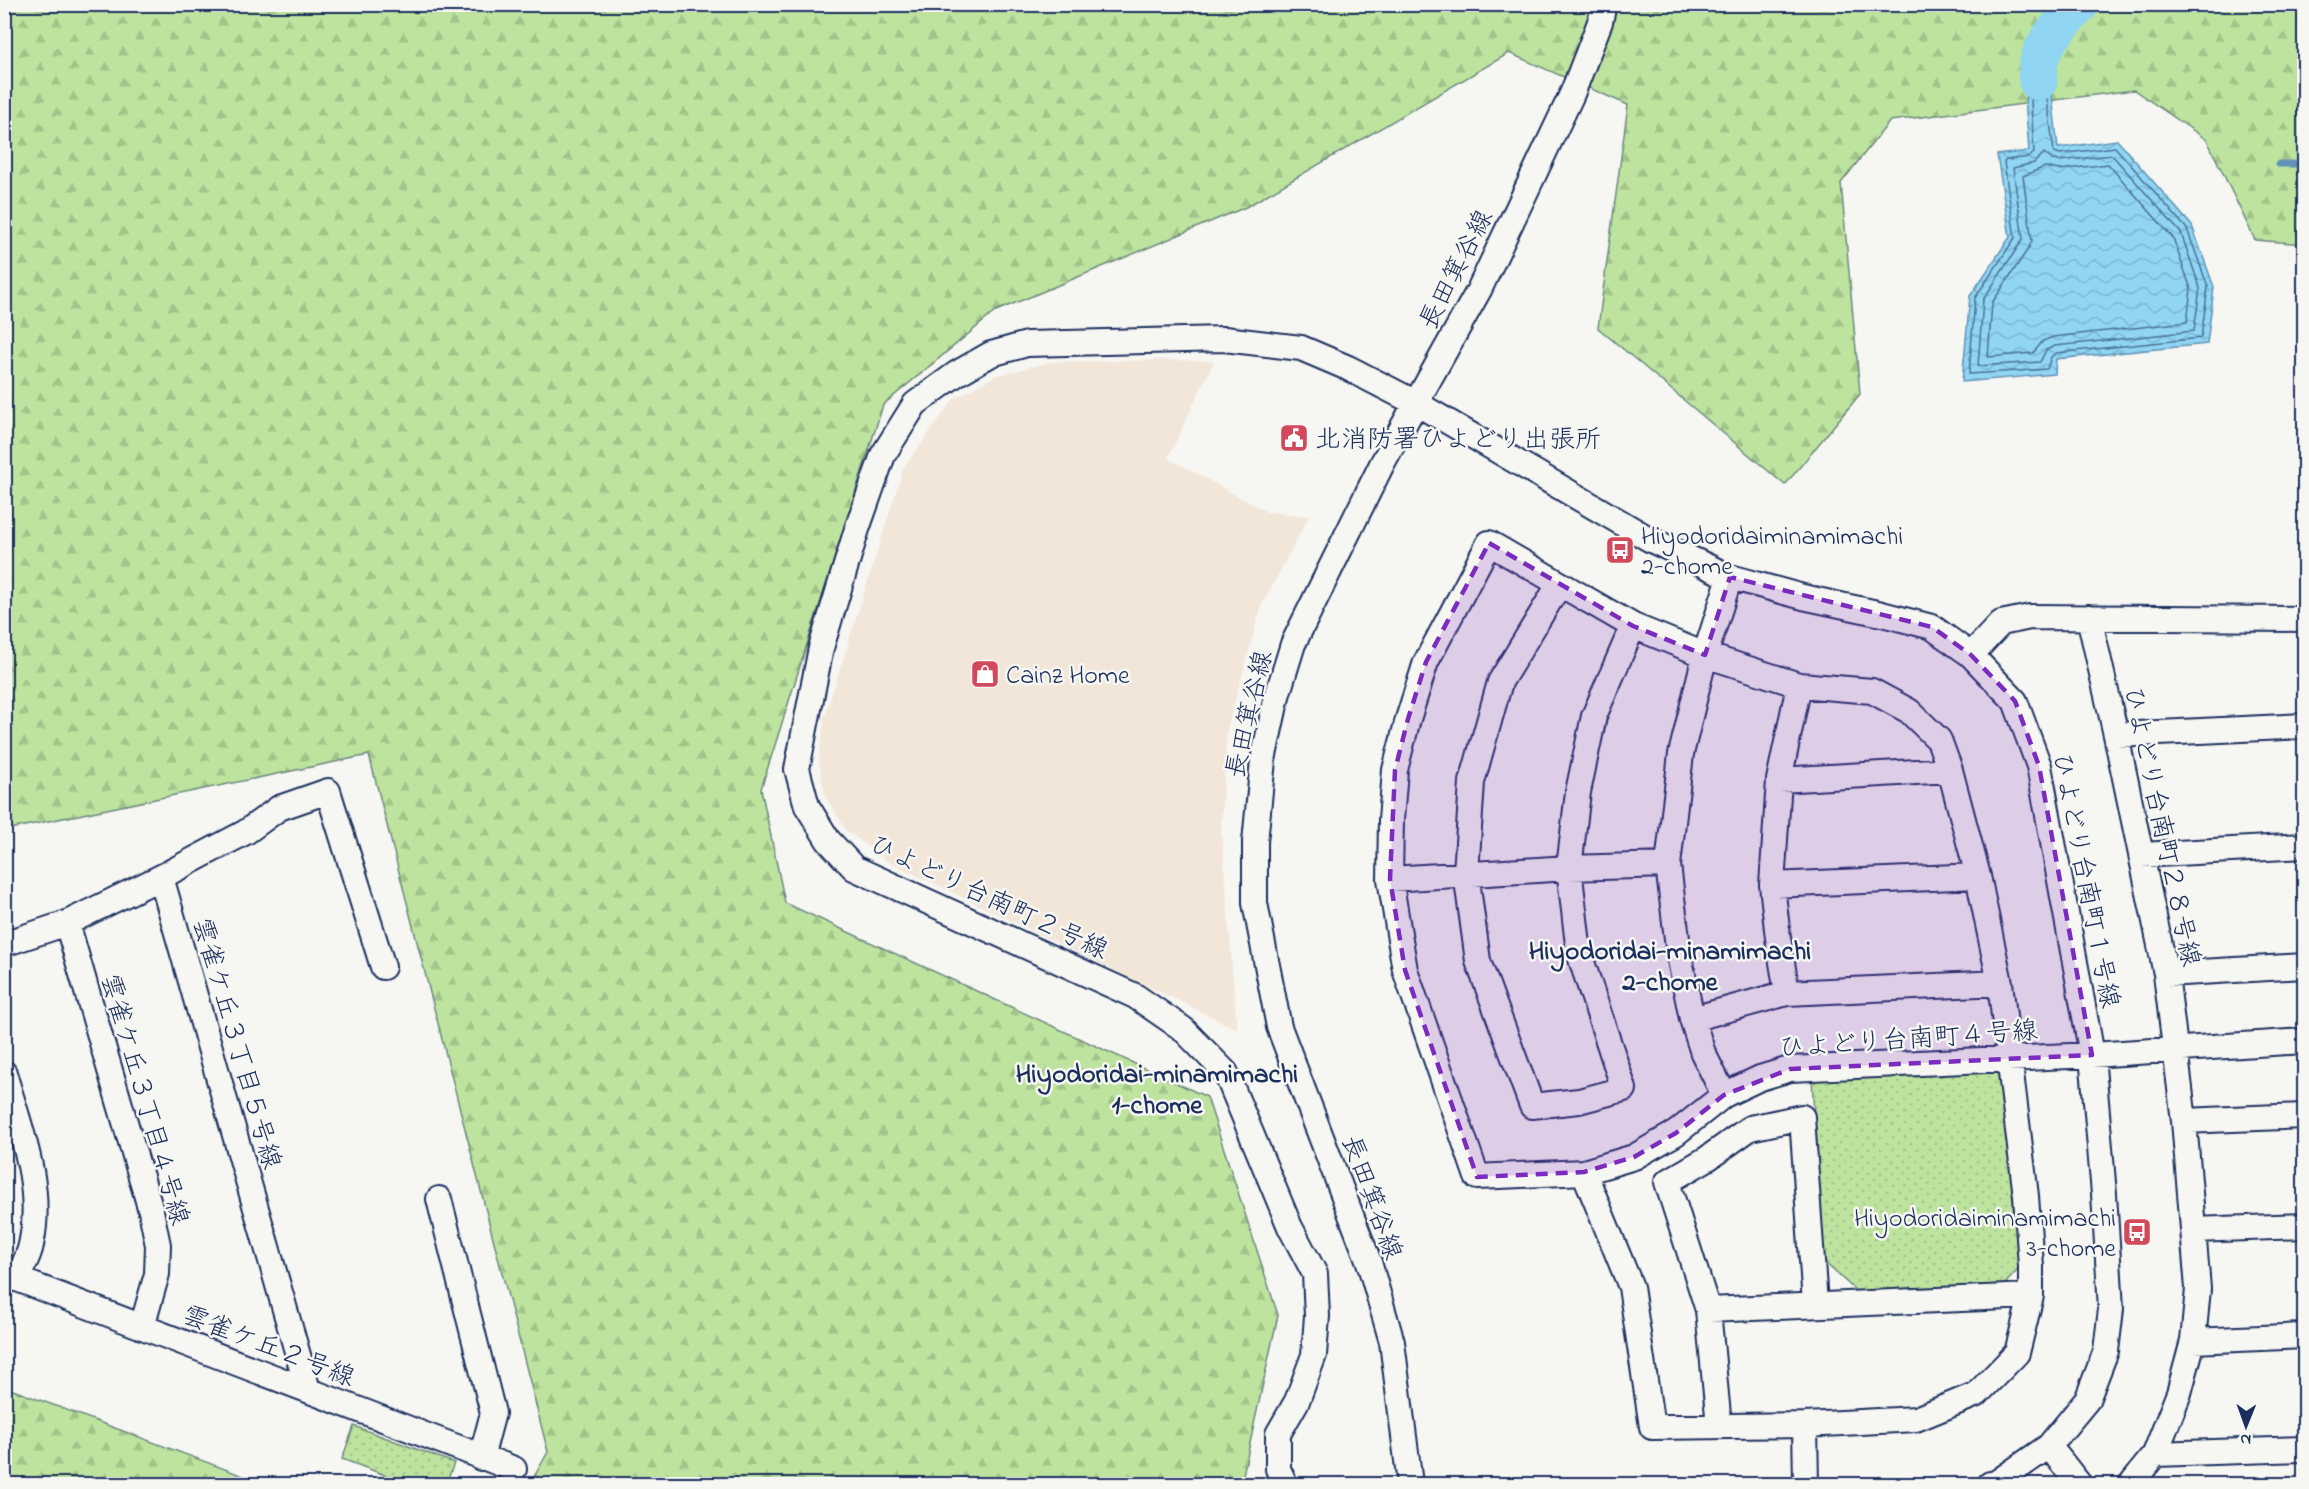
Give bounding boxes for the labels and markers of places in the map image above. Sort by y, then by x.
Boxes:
public building icon: 北消防署ひよどり出張所 [1278,422,1310,454]
place label: 北消防署ひよどり出張所 [1315,422,1601,460]
place label: Hiyodoridaiminamimachi 2-chome [1641,519,1903,587]
bus stop icon: Hiyodoridaiminamimachi 2-chome [1604,534,1636,566]
shop icon: Cainz Home [969,658,1001,690]
place label: Cainz Home [1006,658,1130,696]
place label: Hiyodoridaiminamimachi 3-chome [1854,1201,2116,1269]
bus stop icon: Hiyodoridaiminamimachi 3-chome [2121,1216,2153,1248]

